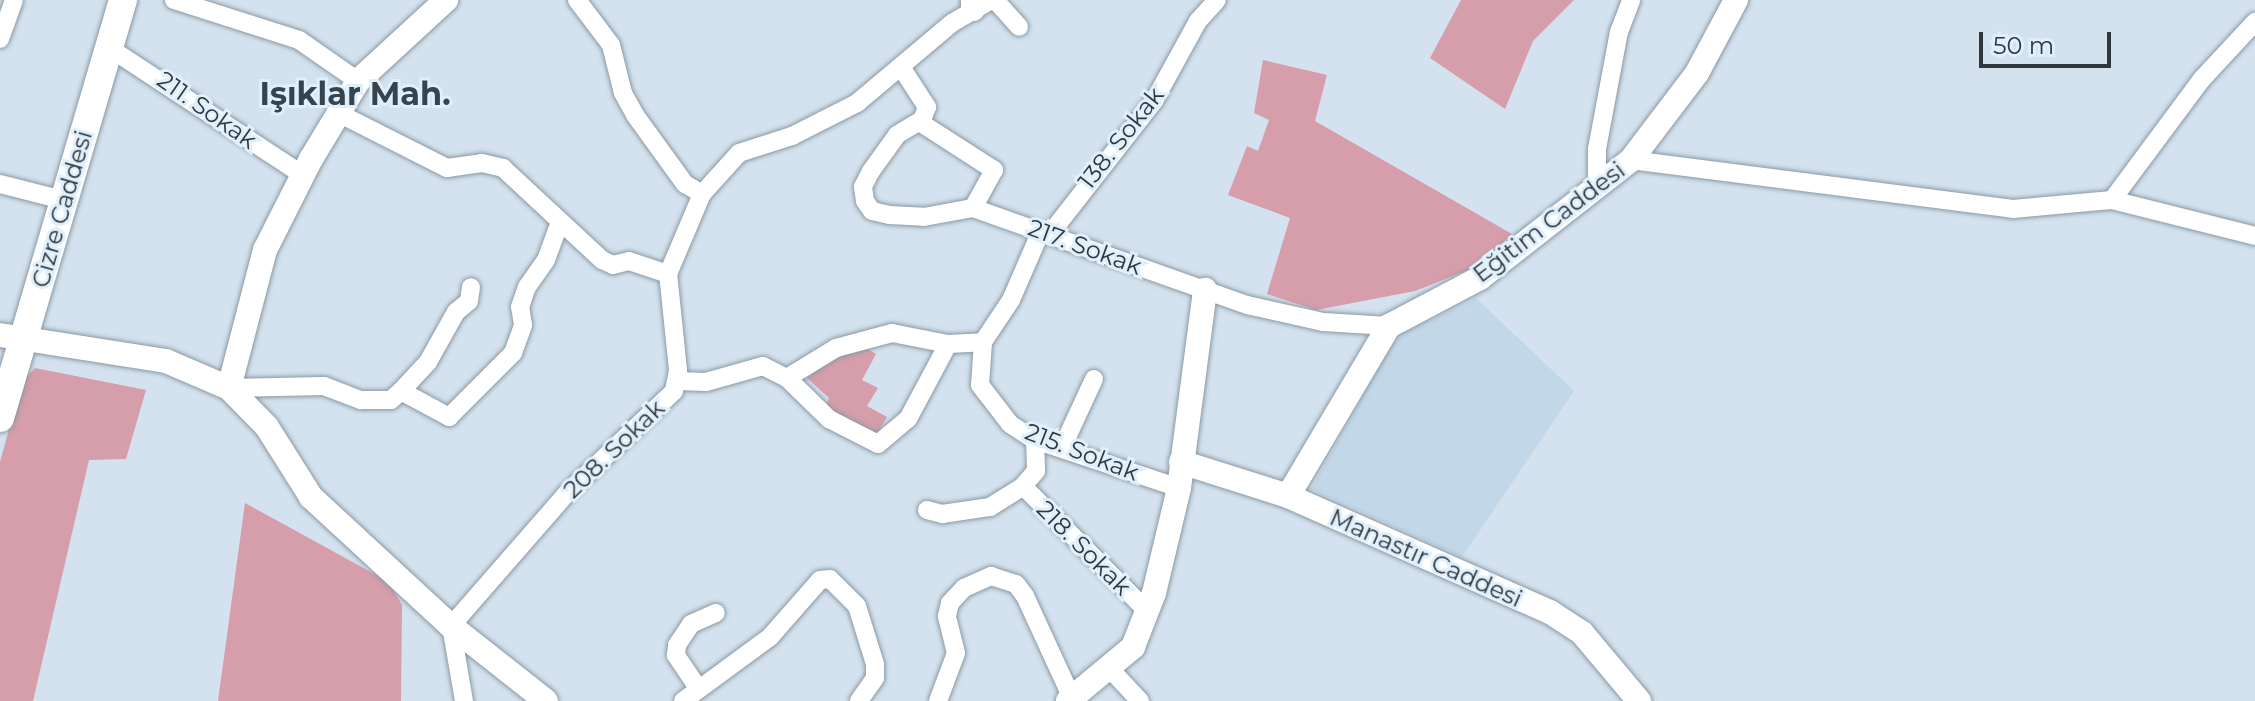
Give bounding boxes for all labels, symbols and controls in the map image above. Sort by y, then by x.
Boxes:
scale bar [1983,16,2115,66]
text: 50 m [1993,31,2054,60]
street label: 211. Sokak [152,65,262,155]
district label: Işıklar Mah. [259,75,451,113]
street label: 138. Sokak [1072,81,1170,195]
street label: Cizre Caddesi [26,127,98,291]
street label: Eğitim Caddesi [1467,156,1631,288]
street label: 217. Sokak [1024,213,1146,281]
street label: 208. Sokak [558,394,670,504]
street label: 215. Sokak [1021,417,1143,487]
street label: 218. Sokak [1031,495,1137,601]
street label: Manastır Caddesi [1325,503,1527,613]

